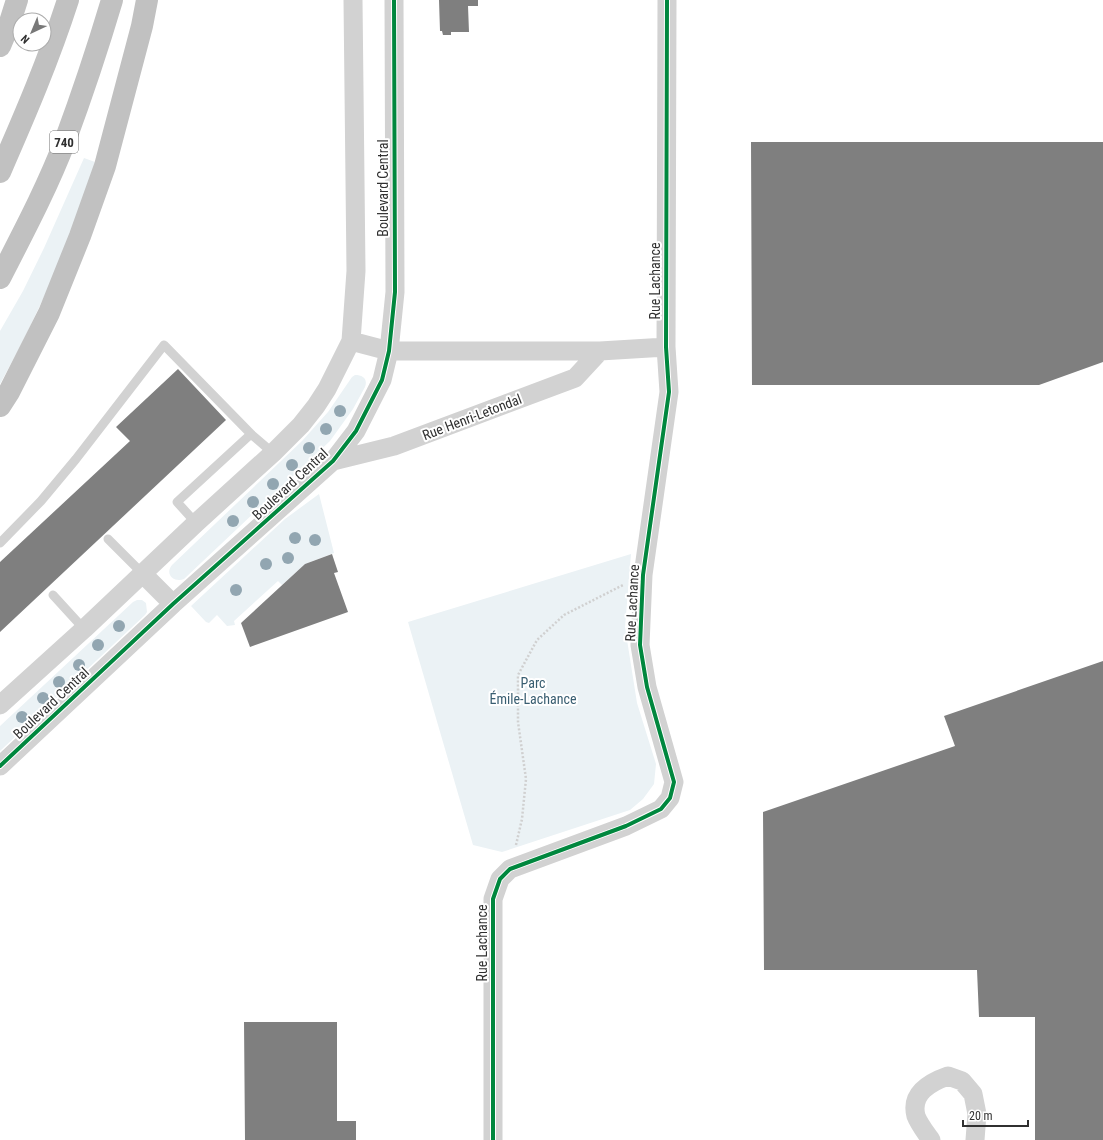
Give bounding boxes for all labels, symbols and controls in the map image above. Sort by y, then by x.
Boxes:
north arrow [12,12,52,52]
text: N [18,32,32,46]
road number: 740 [50,131,78,153]
street label: Boulevard Central [375,139,391,237]
street label: Rue Lachance [647,242,663,320]
street label: Rue Henri-Letondal [420,391,524,443]
street label: Boulevard Central [249,445,331,523]
street label: Rue Lachance [622,564,642,642]
street label: Boulevard Central [10,664,92,742]
park label: Parc Émile-Lachance [489,675,577,707]
street label: Rue Lachance [474,904,490,982]
scale bar [963,1102,1028,1128]
text: 20 m [969,1109,993,1123]

